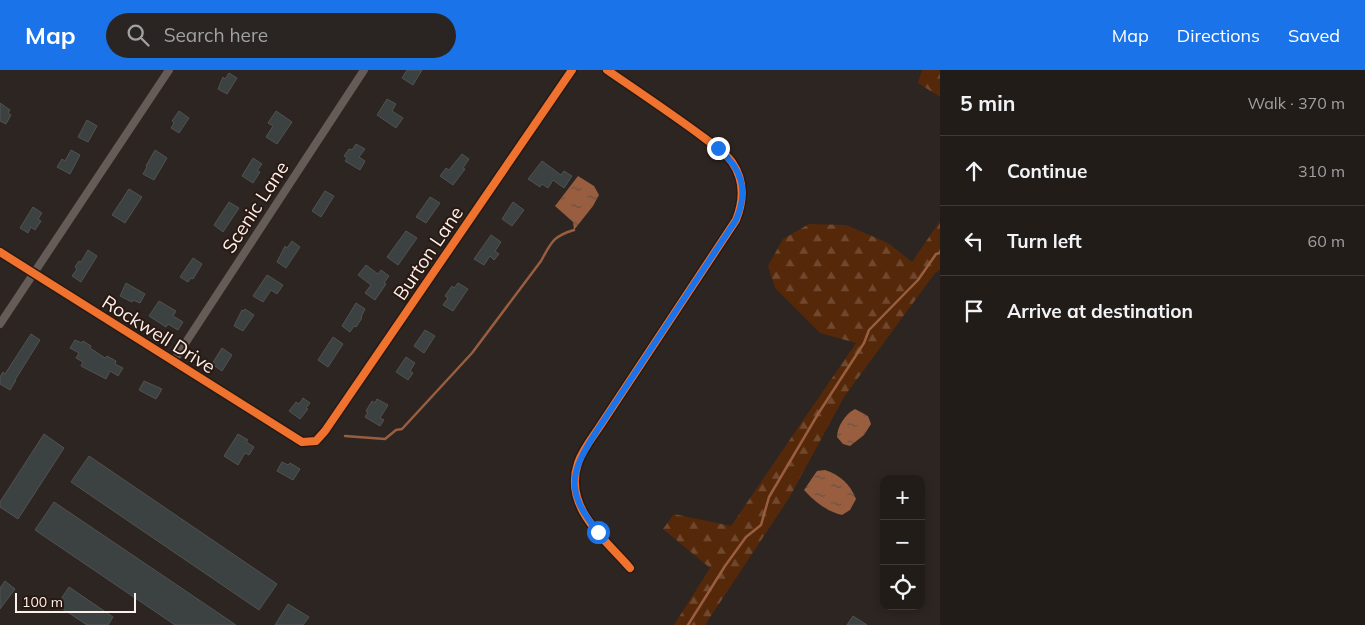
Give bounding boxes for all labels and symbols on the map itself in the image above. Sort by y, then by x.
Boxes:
route end [707,137,730,160]
street label: Scenic Lane [216,157,294,257]
street label: Burton Lane [388,202,468,304]
street label: Rockwell Drive [98,290,220,378]
route start [587,521,610,544]
scale bar [15,590,136,613]

